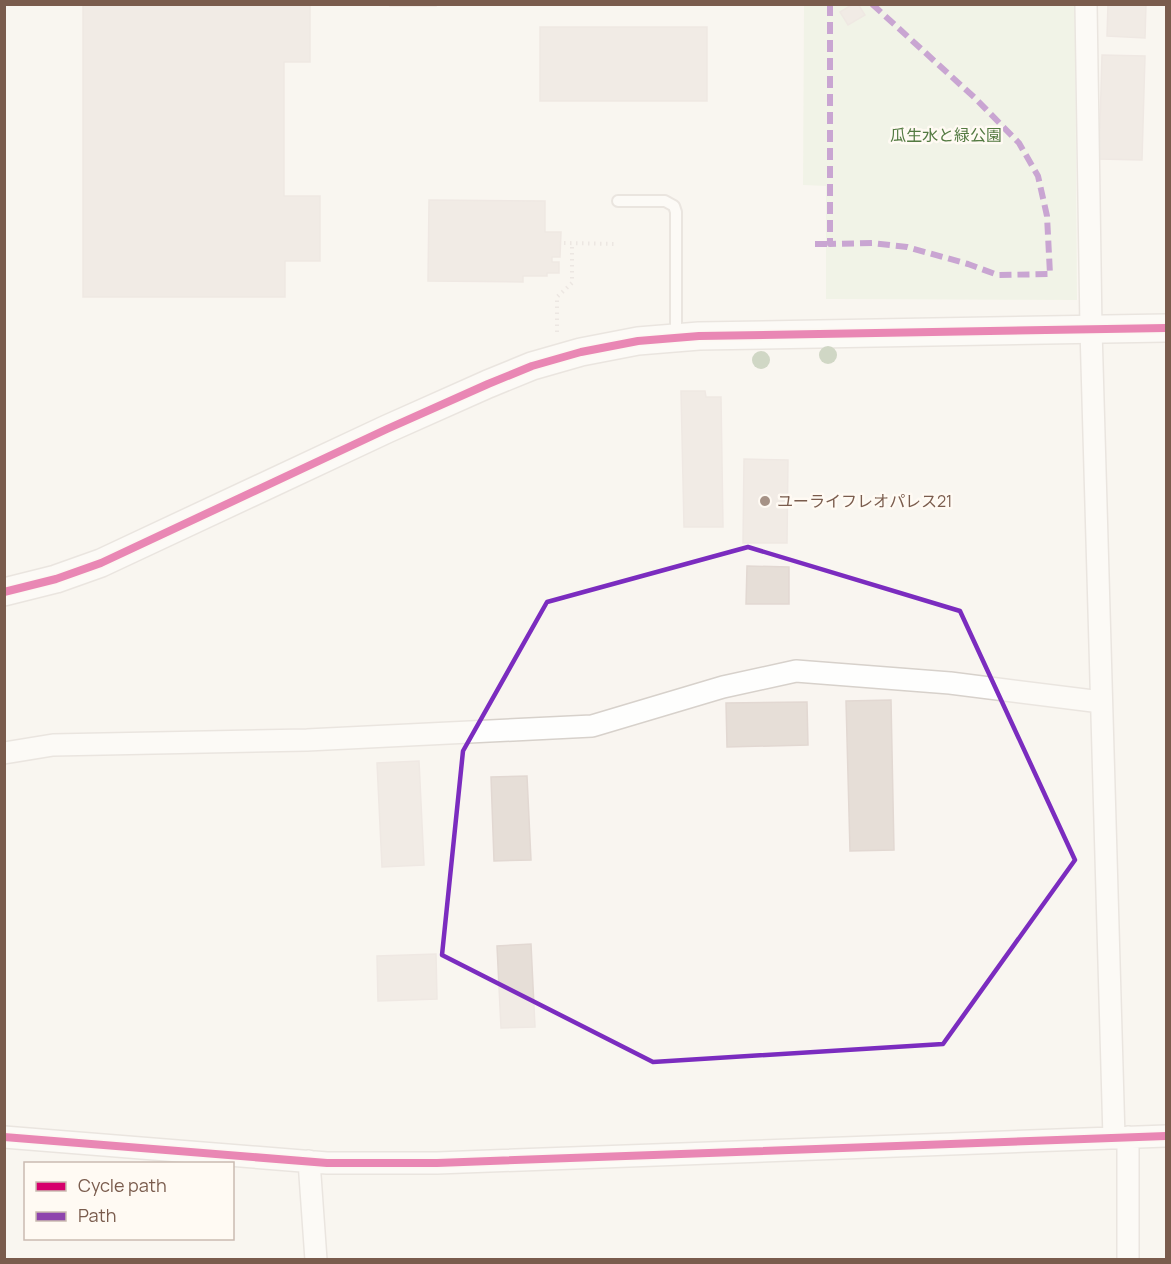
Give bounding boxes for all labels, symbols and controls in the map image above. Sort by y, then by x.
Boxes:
park label: 瓜生水と緑公園 [890,124,1002,146]
place label: ユーライフレオパレス21 [777,490,952,512]
marker: ユーライフレオパレス21 [758,494,772,508]
legend [24,1162,234,1240]
text: Cycle path [78,1173,167,1197]
text: Path [78,1203,116,1227]

